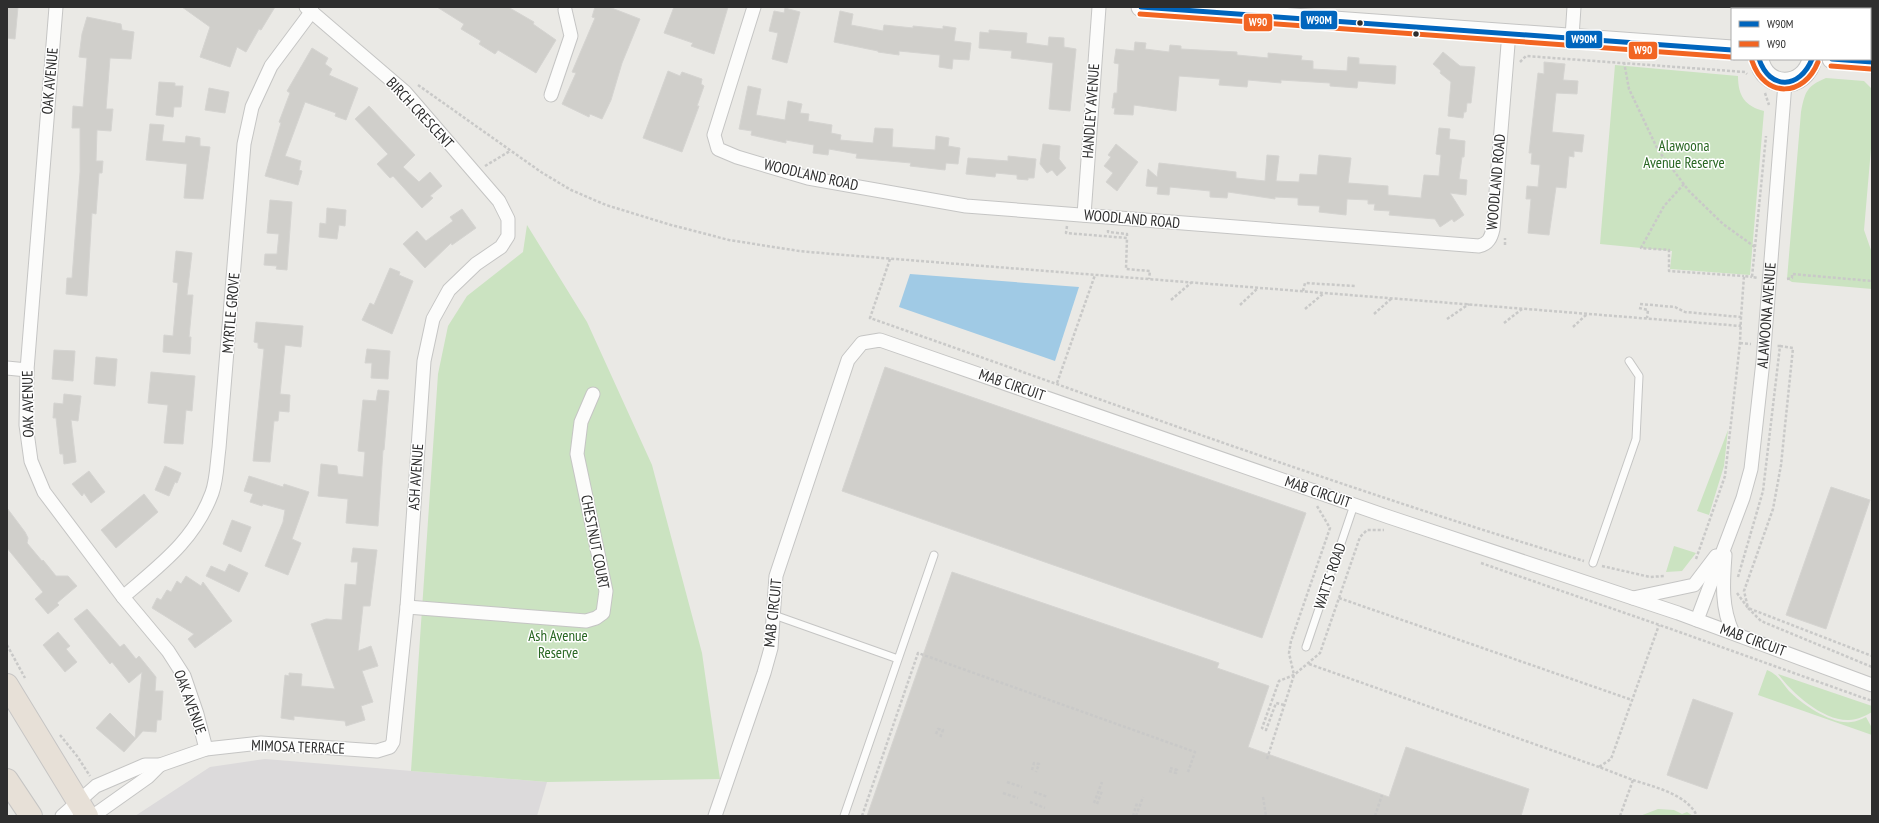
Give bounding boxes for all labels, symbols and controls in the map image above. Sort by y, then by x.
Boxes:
legend [1731,8,1871,60]
line badge: W90M [1300,10,1338,30]
line badge: W90 [1243,13,1273,32]
text: W90M [1305,13,1332,27]
text: W90 [1248,15,1267,29]
text: W90M [1767,16,1794,31]
unlabelled marker [1355,18,1365,28]
unlabelled marker [1411,29,1421,39]
line badge: W90M [1565,30,1603,49]
text: W90M [1570,32,1597,46]
text: W90 [1767,36,1786,51]
line badge: W90 [1628,41,1658,60]
text: W90 [1633,43,1652,57]
street label: OAK AVENUE [37,47,62,115]
street label: HANDLEY AVENUE [1078,63,1103,159]
street label: BIRCH CRESCENT [383,73,458,152]
street label: WOODLAND ROAD [1482,133,1509,231]
park label: Alawoona Avenue Reserve [1643,136,1725,172]
street label: WOODLAND ROAD [762,154,860,195]
street label: WOODLAND ROAD [1083,205,1181,232]
street label: ALAWOONA AVENUE [1752,262,1780,369]
street label: MYRTLE GROVE [218,272,243,354]
street label: MAB CIRCUIT [976,364,1048,405]
street label: OAK AVENUE [17,370,38,438]
street label: ASH AVENUE [404,443,427,511]
street label: MAB CIRCUIT [1282,471,1354,512]
street label: CHESTNUT COURT [577,493,614,591]
street label: WATTS ROAD [1309,540,1350,612]
street label: MAB CIRCUIT [759,577,786,648]
street label: MAB CIRCUIT [1718,619,1789,660]
park label: Ash Avenue Reserve [528,626,588,662]
street label: OAK AVENUE [170,667,211,737]
street label: MIMOSA TERRACE [251,735,345,758]

